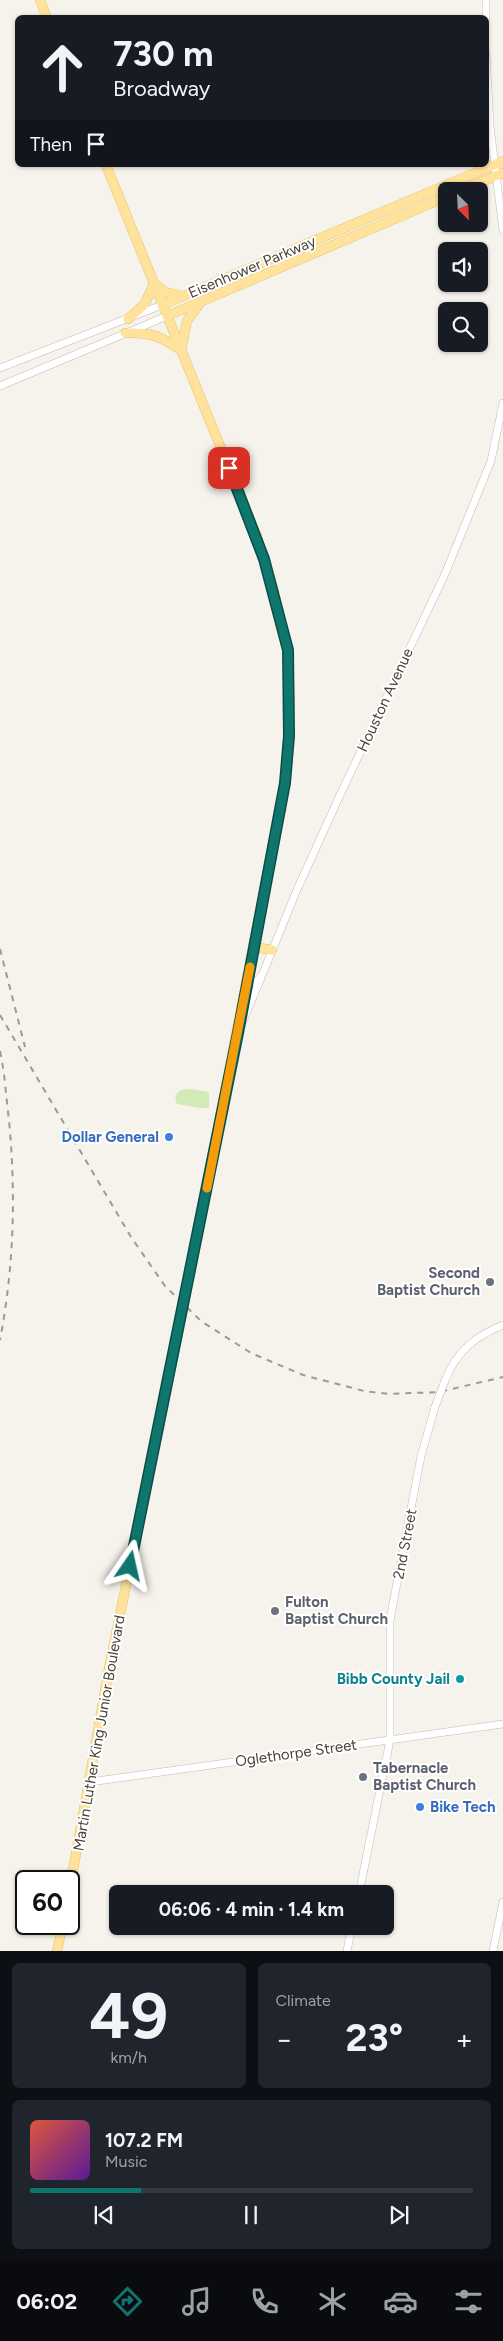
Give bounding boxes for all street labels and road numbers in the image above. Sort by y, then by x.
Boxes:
street label: Eisenhower Parkway [185,232,319,302]
street label: Houston Avenue [353,645,417,755]
street label: 2nd Street [389,1507,421,1581]
street label: Martin Luther King Junior Boulevard [69,1614,129,1852]
street label: Oglethorpe Street [234,1736,358,1770]

